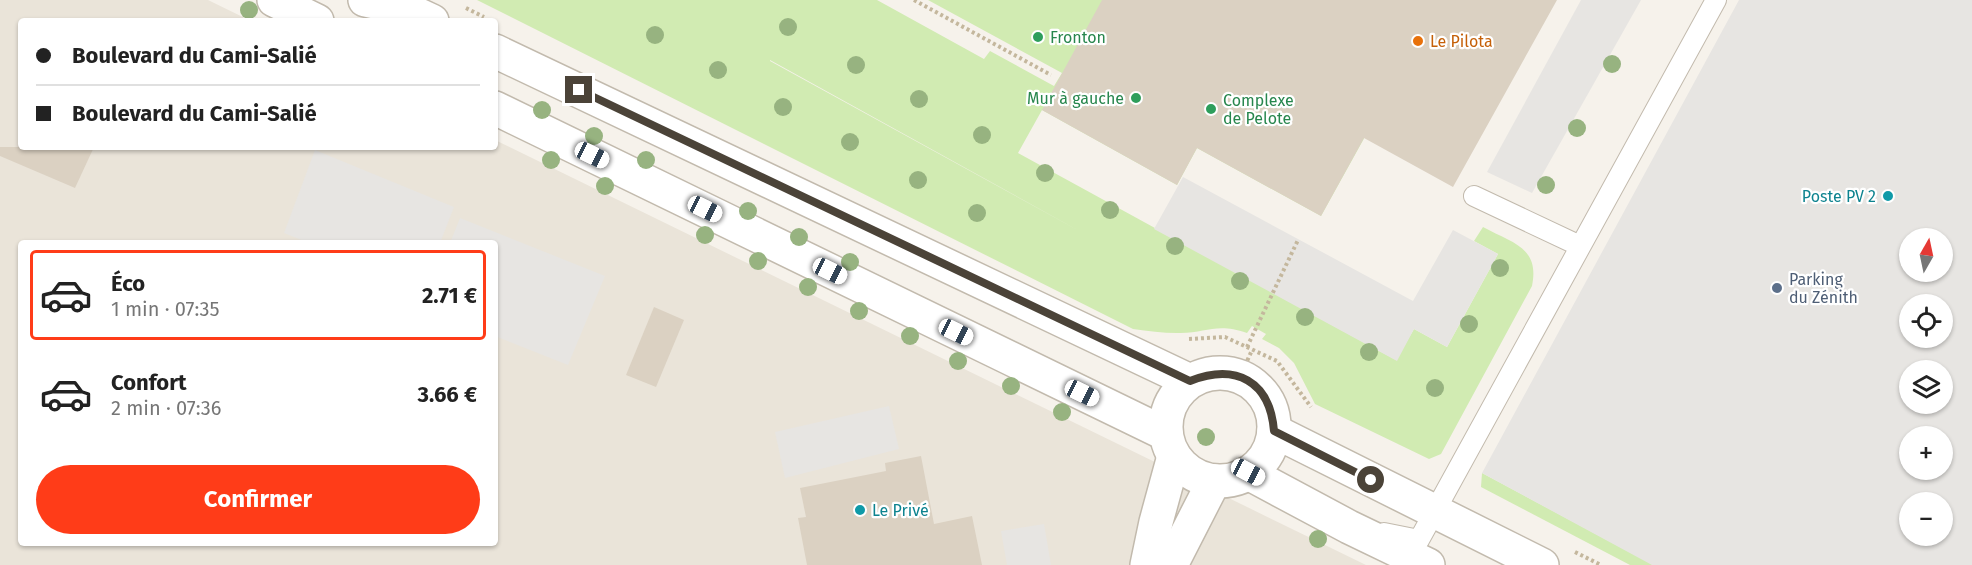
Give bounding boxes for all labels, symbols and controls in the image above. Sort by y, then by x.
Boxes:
place label: Fronton [1050,28,1106,47]
marker: Fronton [1031,30,1045,44]
place label: Le Pilota [1430,32,1493,51]
marker: Le Pilota [1411,34,1425,48]
text: Boulevard du Cami-Salié [72,42,317,69]
route end [565,76,592,103]
place label: Mur à gauche [1027,89,1124,108]
marker: Mur à gauche [1129,91,1143,105]
place label: Complexe de Pelote [1223,91,1294,128]
text: Boulevard du Cami-Salié [72,100,317,127]
marker: Complexe de Pelote [1204,102,1218,116]
car [572,139,612,171]
place label: Poste PV 2 [1802,187,1876,206]
marker: Poste PV 2 [1881,189,1895,203]
car [685,193,725,225]
north arrow [1899,228,1953,282]
map controls [1899,228,1953,546]
car [810,255,850,287]
icon: car [39,268,93,322]
text: Éco [111,270,145,297]
place label: Parking du Zénith [1789,270,1858,307]
marker: Parking du Zénith [1770,281,1784,295]
text: 2.71 € [422,282,477,309]
button: locate [1899,294,1953,348]
text: 1 min · 07:35 [111,297,219,321]
car [936,316,976,348]
button: layers [1899,360,1953,414]
icon: car [39,367,93,421]
text: Confort [111,369,187,396]
car [1062,377,1102,409]
text: 3.66 € [417,381,477,408]
text: 2 min · 07:36 [111,396,221,420]
button: + [1899,426,1953,480]
car [1228,456,1268,488]
button: Confirmer [36,465,480,534]
route start [1357,466,1384,493]
button: − [1899,492,1953,546]
place label: Le Privé [872,501,929,520]
marker: Le Privé [853,503,867,517]

